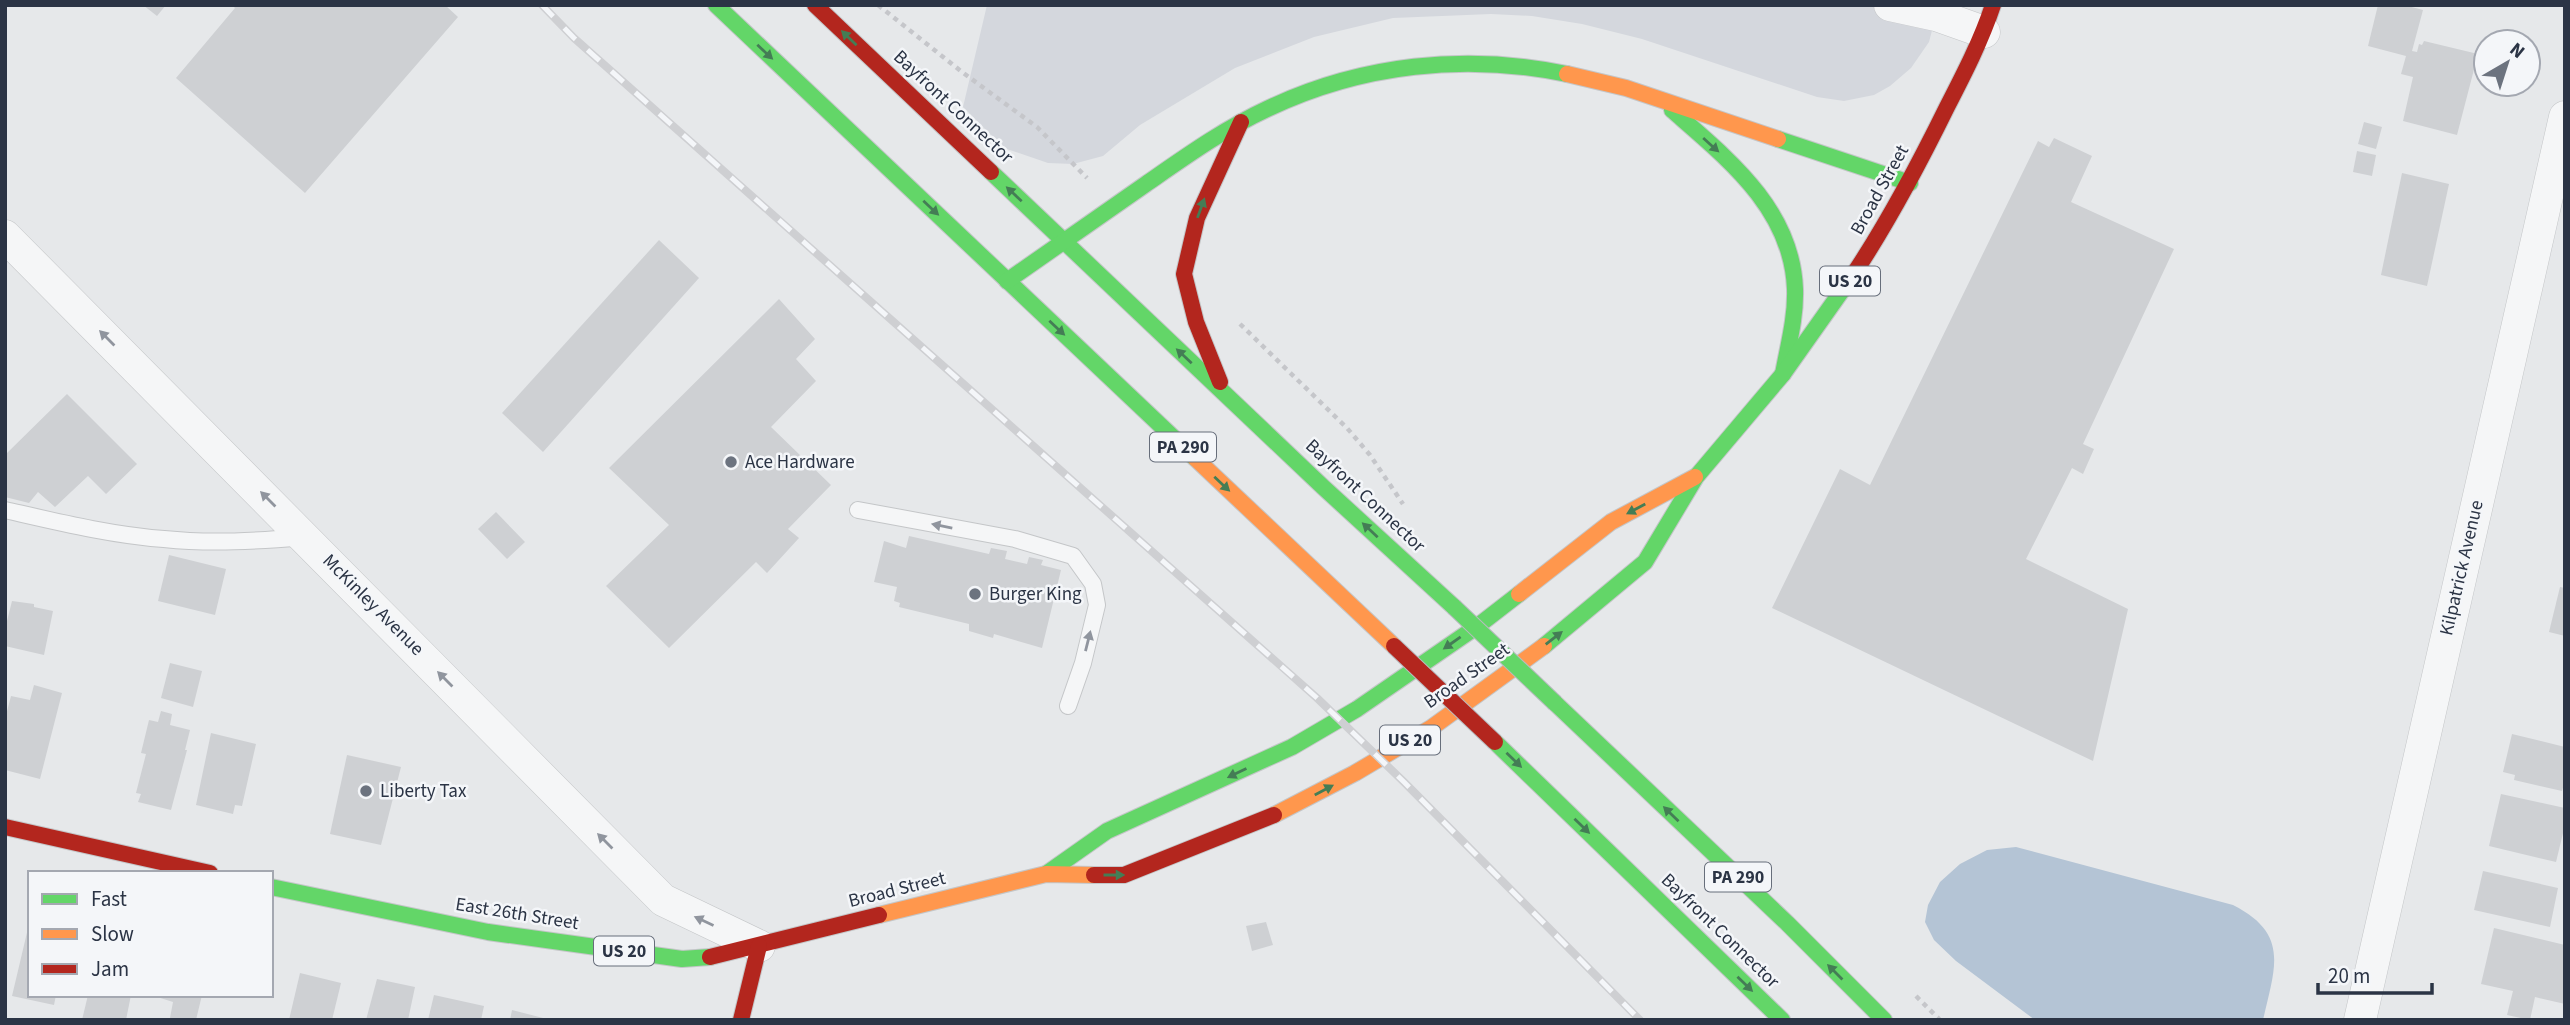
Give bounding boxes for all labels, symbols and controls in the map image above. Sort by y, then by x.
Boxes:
north arrow [2472,28,2542,98]
one-way arrow [841,30,858,46]
text: N [2503,36,2530,65]
one-way arrow [756,44,773,60]
street label: Bayfront Connector [887,44,1019,170]
one-way arrow [1703,137,1720,152]
street label: Broad Street [1844,140,1916,240]
one-way arrow [1006,187,1023,203]
one-way arrow [1196,197,1207,218]
one-way arrow [922,200,939,216]
road number: US 20 [1820,267,1880,296]
one-way arrow [1048,319,1065,335]
one-way arrow [99,330,116,347]
one-way arrow [1176,347,1193,364]
road number: PA 290 [1150,432,1216,462]
street label: Bayfront Connector [1299,433,1431,559]
place label: Ace Hardware [745,449,855,476]
marker: Ace Hardware [723,454,739,470]
one-way arrow [1213,475,1230,491]
one-way arrow [260,491,277,508]
street label: Kilpatrick Avenue [2433,498,2491,638]
one-way arrow [1626,503,1646,515]
one-way arrow [931,520,953,531]
one-way arrow [1362,522,1379,538]
street label: McKinley Avenue [316,548,430,662]
place label: Burger King [989,581,1082,608]
marker: Burger King [967,586,983,602]
one-way arrow [1083,630,1094,652]
one-way arrow [1545,631,1563,646]
street label: Broad Street [1419,636,1516,715]
one-way arrow [1443,636,1461,650]
one-way arrow [437,670,454,687]
road number: US 20 [1380,726,1440,754]
one-way arrow [1505,752,1522,768]
one-way arrow [1227,768,1247,779]
place label: Liberty Tax [380,778,467,805]
marker: Liberty Tax [358,783,374,799]
one-way arrow [1314,784,1334,796]
one-way arrow [1662,806,1680,822]
one-way arrow [1573,817,1590,833]
one-way arrow [597,833,613,850]
road number: PA 290 [1705,862,1771,892]
street label: Broad Street [846,865,949,915]
street label: Bayfront Connector [1655,867,1786,995]
one-way arrow [1103,869,1125,881]
legend [28,871,273,997]
text: Fast [91,884,127,914]
street label: East 26th Street [453,891,581,937]
one-way arrow [694,915,714,926]
text: Slow [91,919,134,949]
road number: US 20 [594,936,654,966]
scale bar [2318,951,2432,995]
text: Jam [91,954,129,984]
text: 20 m [2328,961,2370,991]
one-way arrow [1827,963,1844,980]
one-way arrow [1737,976,1754,993]

